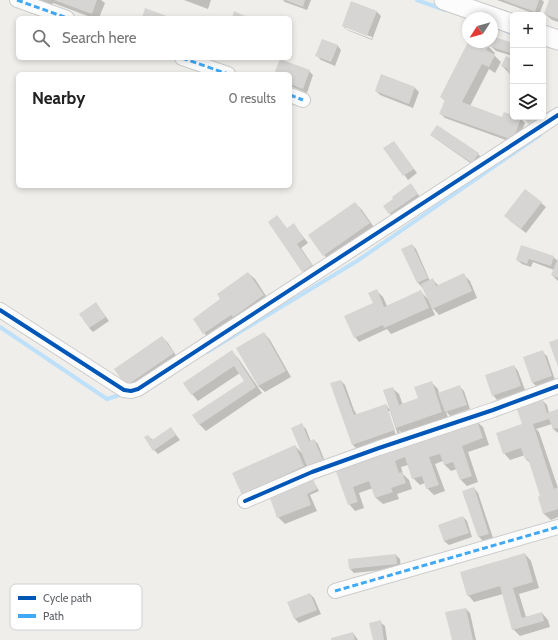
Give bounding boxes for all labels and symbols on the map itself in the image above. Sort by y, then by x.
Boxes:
north arrow [462,12,498,48]
legend [10,584,142,630]
text: Cycle path [43,591,92,605]
text: Path [43,609,64,623]

